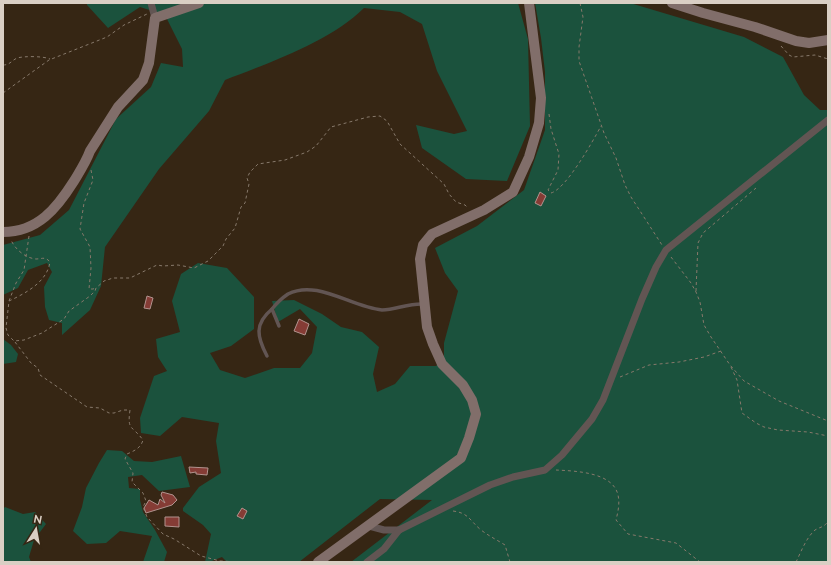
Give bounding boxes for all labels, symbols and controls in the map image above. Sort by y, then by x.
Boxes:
north arrow [16,509,56,549]
text: N [32,512,43,527]

